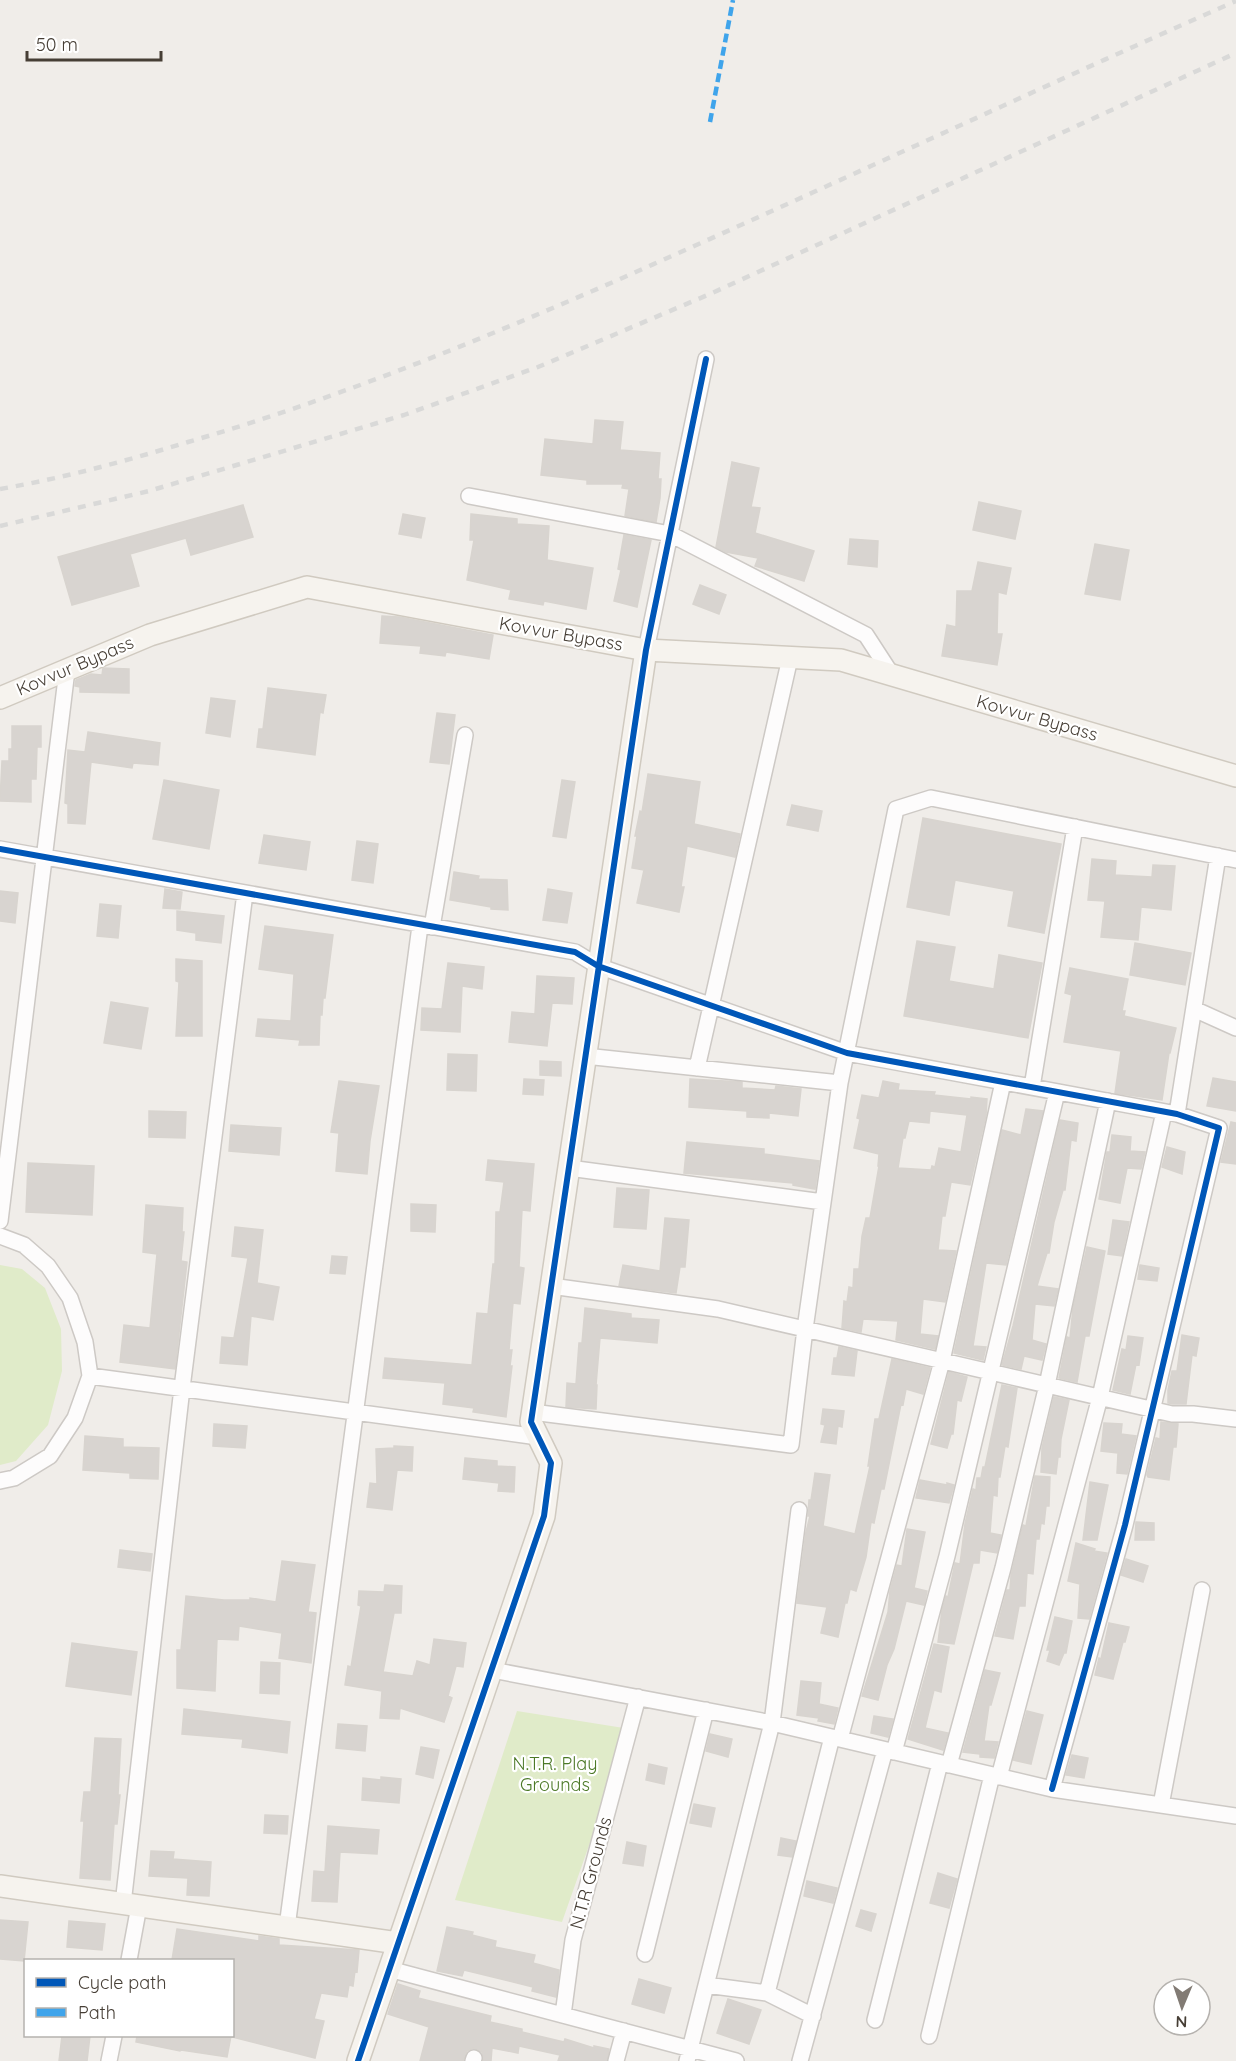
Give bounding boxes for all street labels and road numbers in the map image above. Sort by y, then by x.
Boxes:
street label: Kovvur Bypass [497,611,625,656]
street label: Kovvur Bypass [13,630,137,701]
street label: Kovvur Bypass [974,689,1100,746]
street label: N.T.R Grounds [564,1814,617,1932]

